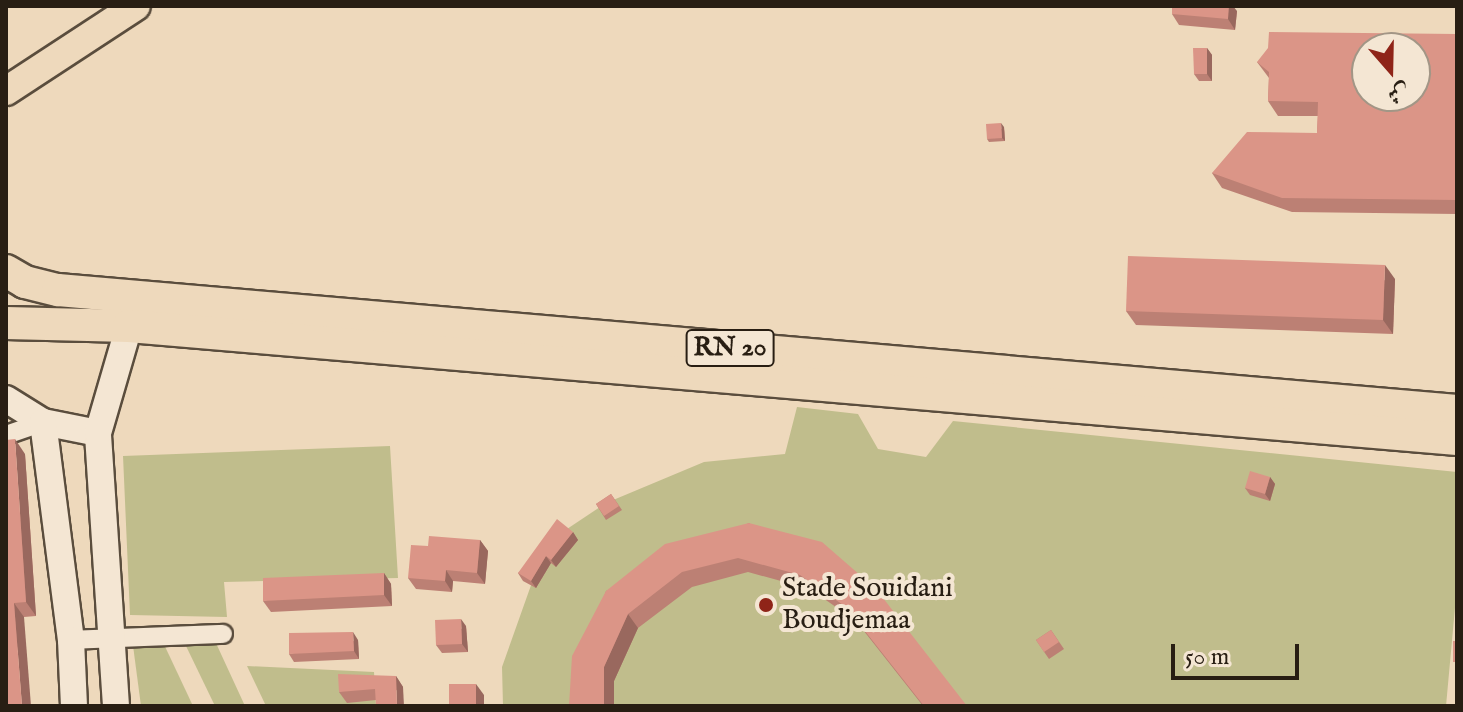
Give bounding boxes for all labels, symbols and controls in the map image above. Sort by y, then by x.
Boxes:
north arrow [1351,32,1431,112]
text: ش [1383,76,1414,110]
road number: RN 20 [684,326,776,370]
place label: Stade Souidani Boudjemaa [782,572,953,638]
marker: Stade Souidani Boudjemaa [757,596,775,614]
scale bar [1175,628,1303,678]
text: 50 m [1185,642,1229,673]

